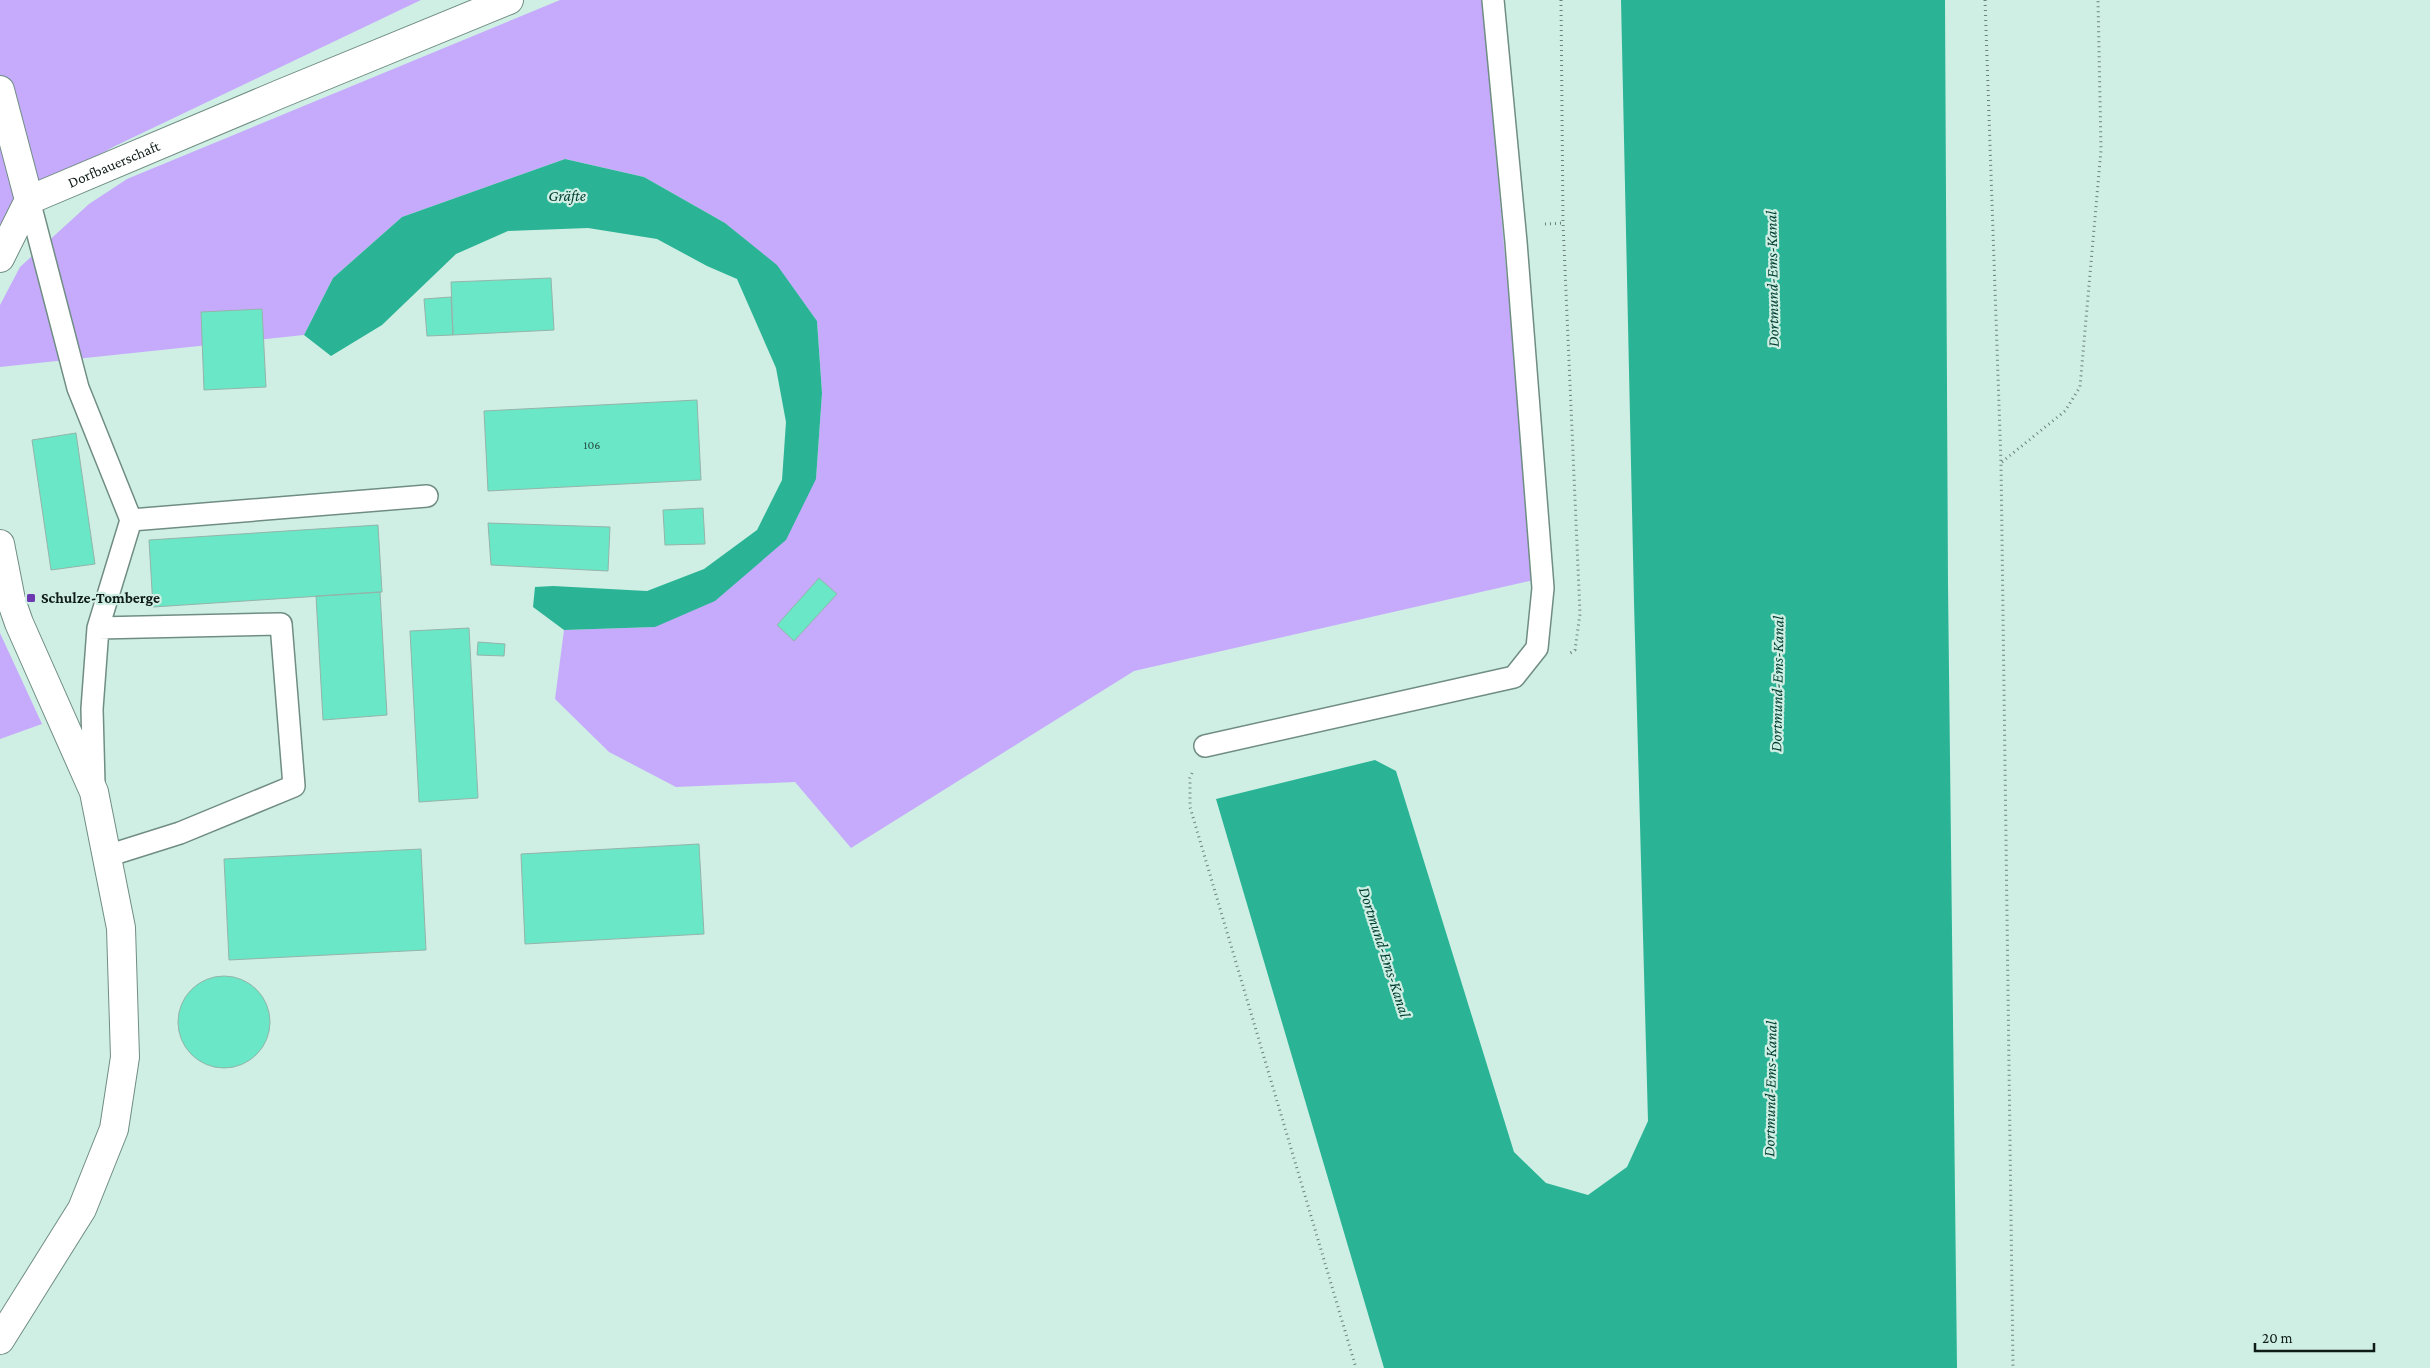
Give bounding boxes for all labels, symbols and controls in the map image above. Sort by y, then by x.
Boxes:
street label: Dorfbauerschaft [65,137,163,191]
water label: Gräfte [548,187,586,205]
water label: Dortmund-Ems-Kanal [1762,210,1782,347]
house number: 106 [584,438,600,452]
place label: Schulze-Tomberge [41,590,160,606]
marker: Schulze-Tomberge [25,592,37,604]
water label: Dortmund-Ems-Kanal [1767,615,1787,752]
water label: Dortmund-Ems-Kanal [1356,885,1414,1020]
water label: Dortmund-Ems-Kanal [1760,1020,1780,1157]
scale bar [2255,1320,2374,1352]
text: 20 m [2262,1330,2293,1346]

